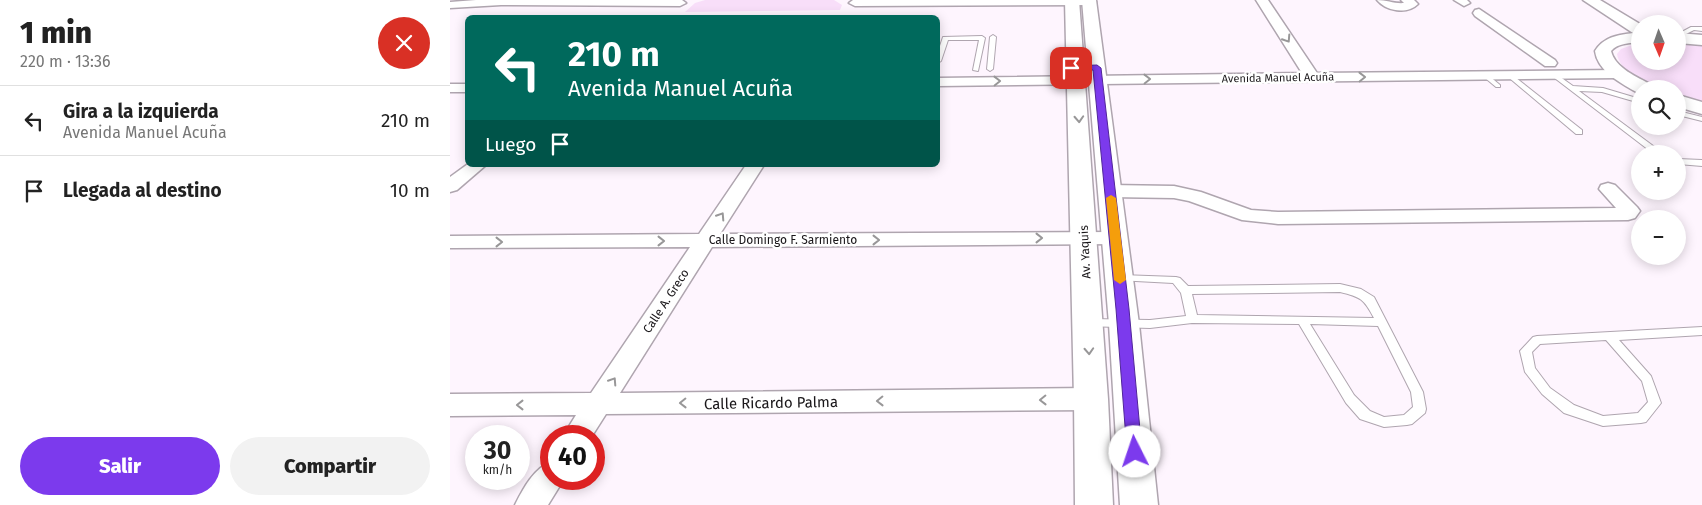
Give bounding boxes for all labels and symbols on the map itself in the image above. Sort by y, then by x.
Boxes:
north arrow [1631,15,1686,70]
one-way arrow [1281,33,1290,42]
pin [1050,47,1092,89]
street label: Avenida Manuel Acuña [1222,71,1334,85]
one-way arrow [1358,72,1366,82]
one-way arrow [1144,74,1151,84]
one-way arrow [994,76,1001,86]
one-way arrow [1073,115,1084,123]
one-way arrow [715,212,724,221]
street label: Av. Yaquis [1077,224,1093,279]
street label: Calle Domingo F. Sarmiento [709,233,857,247]
one-way arrow [1035,233,1043,243]
one-way arrow [872,235,880,245]
one-way arrow [658,236,665,246]
one-way arrow [495,237,503,247]
street label: Calle A. Greco [640,266,692,336]
one-way arrow [1084,347,1095,355]
one-way arrow [607,377,616,387]
street label: Calle Ricardo Palma [704,393,838,413]
one-way arrow [1038,395,1046,405]
one-way arrow [876,396,884,406]
one-way arrow [678,398,686,408]
one-way arrow [516,400,524,410]
speed limit sign: 40 [540,425,605,490]
position arrow [1108,425,1160,477]

